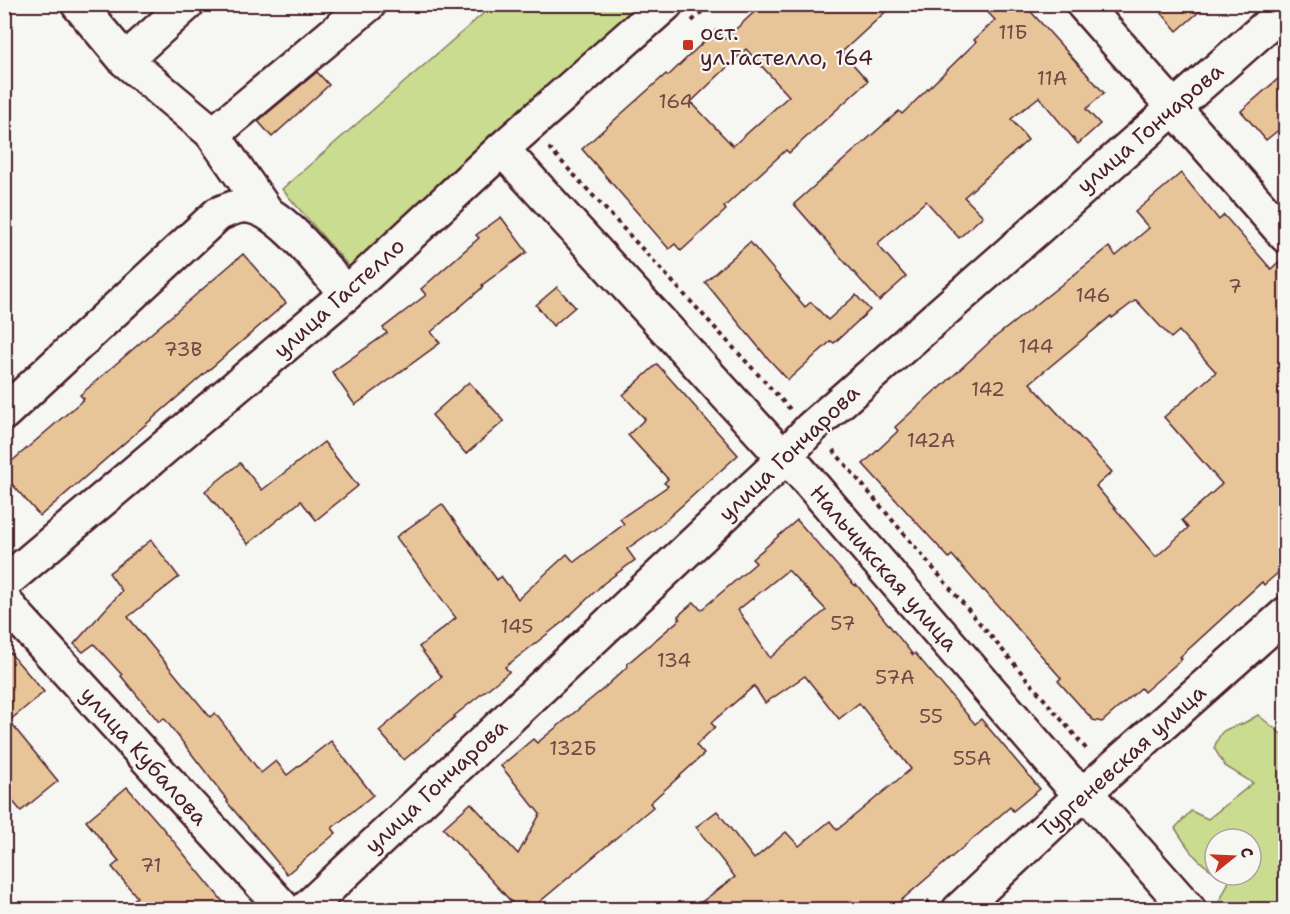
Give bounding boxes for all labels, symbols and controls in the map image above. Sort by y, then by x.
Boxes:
place label: ост. ул.Гастелло, 164 [700,18,873,72]
house number: 11Б [998,19,1028,45]
marker: ост. ул.Гастелло, 164 [681,38,695,52]
street label: улица Гончарова [1071,56,1230,200]
house number: 11А [1037,65,1067,91]
house number: 164 [659,88,693,114]
street label: улица Гастелло [267,231,411,365]
house number: 7 [1228,273,1242,299]
house number: 146 [1075,282,1111,308]
house number: 144 [1019,333,1053,359]
house number: 73В [164,336,202,362]
house number: 142 [971,376,1005,402]
street label: улица Гончарова [712,378,866,528]
house number: 142А [907,427,955,453]
street label: Нальчикская улица [804,479,965,658]
house number: 57 [830,610,856,636]
house number: 145 [500,613,534,639]
house number: 134 [657,647,691,673]
house number: 57А [875,664,915,690]
street label: Тургеневская улица [1032,678,1212,844]
street label: улица Кубалова [74,680,214,832]
house number: 55 [919,703,943,729]
street label: улица Гончарова [358,712,514,860]
house number: 132Б [549,735,597,761]
house number: 55А [953,745,991,771]
north arrow [1203,827,1263,887]
text: С [1235,845,1258,861]
house number: 71 [140,852,162,878]

